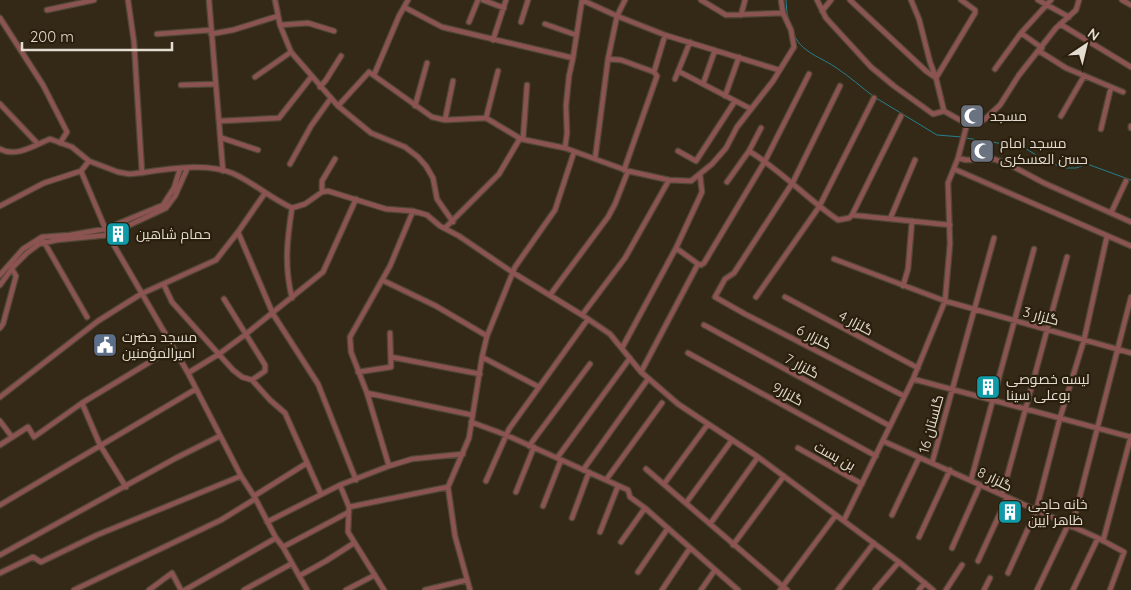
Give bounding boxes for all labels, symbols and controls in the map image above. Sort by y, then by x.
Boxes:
scale bar [22,20,172,52]
north arrow [1061,20,1111,70]
text: N [1084,24,1103,45]
text: 200 m [30,27,74,46]
mosque icon: مسجد [959,103,985,129]
place label: مسجد [990,107,1027,125]
place label: مسجد امام حسن العسکری [1000,134,1088,168]
mosque icon: مسجد امام حسن العسکری [969,138,995,164]
building icon: حمام شاهین [105,221,131,247]
place label: حمام شاهین [136,225,211,244]
street label: گلزار 3 [1021,303,1061,329]
street label: گلزار 4 [836,306,876,340]
street label: گلزار 6 [794,321,834,353]
place label: مسجد حضرت امیرالمؤمنین [122,328,197,362]
public building icon: مسجد حضرت امیرالمؤمنین [92,332,118,358]
street label: گلزار 7 [782,350,822,382]
place label: لیسه خصوصی بوعلی سینا [1006,370,1090,404]
building icon: لیسه خصوصی بوعلی سینا [975,374,1001,400]
street label: گلزار9 [769,378,807,410]
street label: گلستان 16 [915,393,947,455]
street label: بن بست [811,437,859,475]
street label: گلزار 8 [975,463,1015,495]
place label: خانه حاجی ظاهر آیین [1028,495,1088,529]
building icon: خانه حاجی ظاهر آیین [997,499,1023,525]

